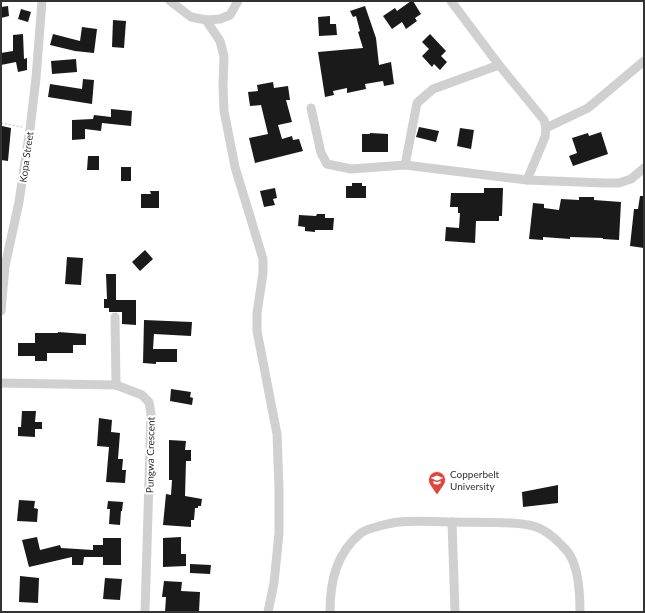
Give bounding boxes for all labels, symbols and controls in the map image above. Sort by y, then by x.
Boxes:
street label: Kopa Street [16,130,36,183]
street label: Pungwa Crescent [143,416,157,493]
place label: Copperbelt University [450,468,500,492]
school or university icon: Copperbelt University [427,470,447,495]

